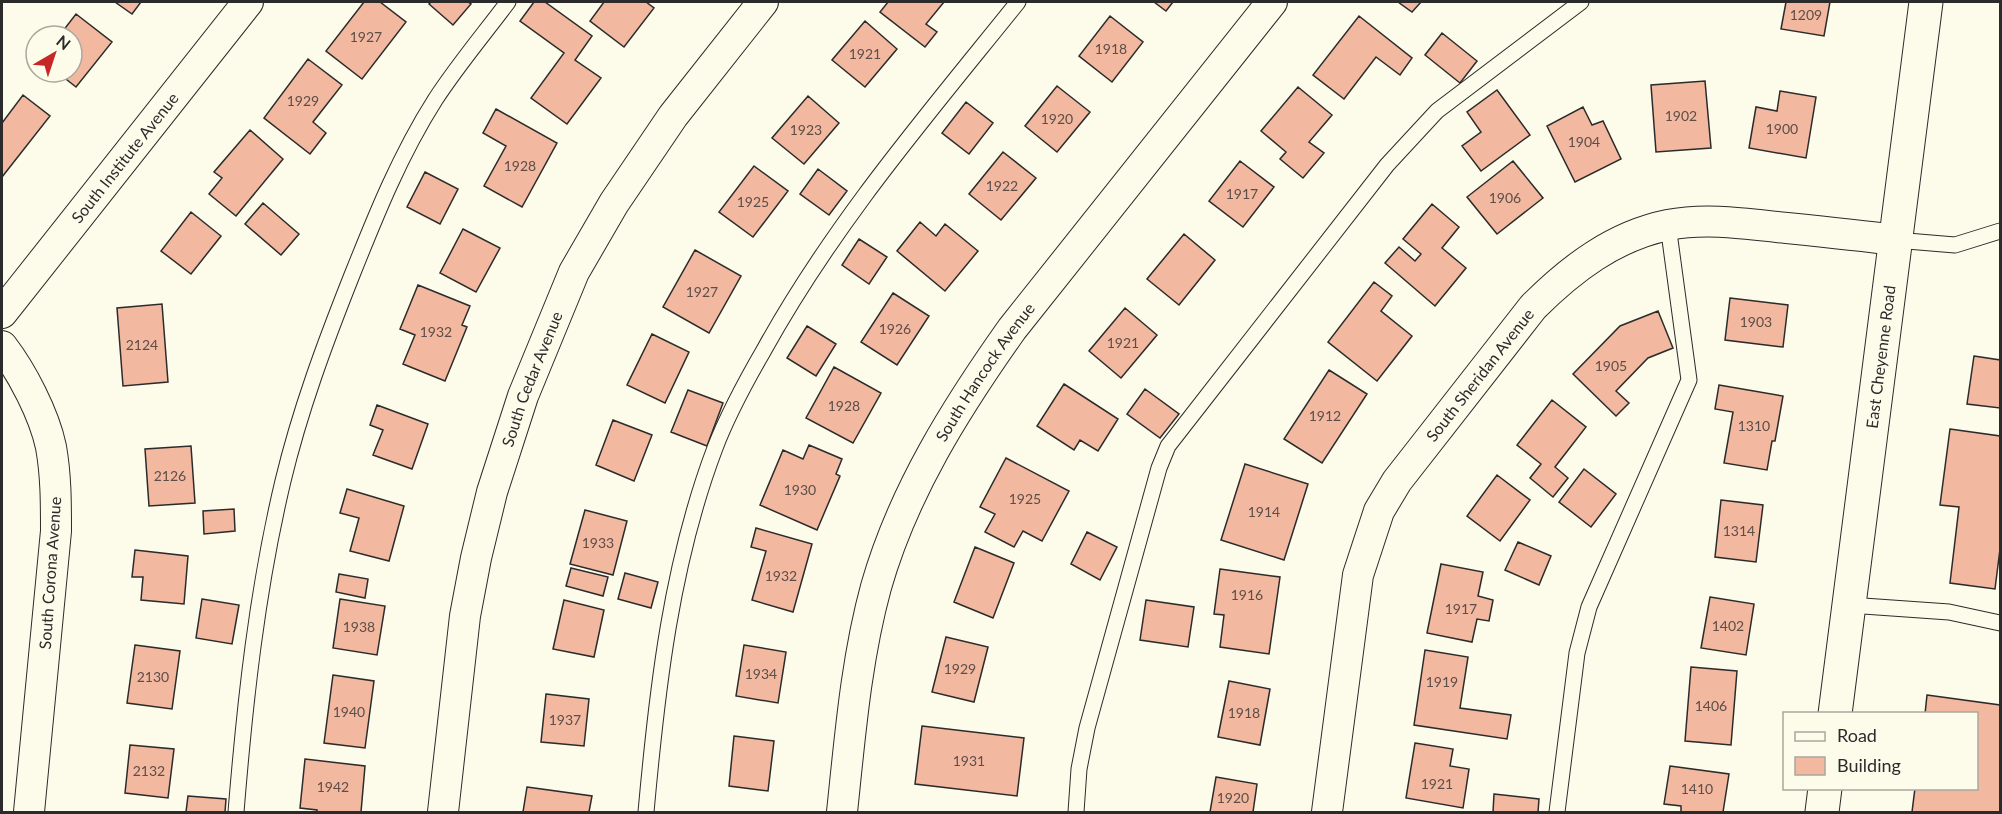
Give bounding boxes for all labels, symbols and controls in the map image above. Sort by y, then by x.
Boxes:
house number: 1209 [1790,6,1822,23]
north arrow [24,24,84,84]
house number: 1927 [350,28,382,45]
text: N [53,31,75,53]
house number: 1918 [1095,40,1127,57]
house number: 1921 [849,45,881,62]
street label: South Institute Avenue [67,88,182,226]
house number: 1929 [287,92,319,109]
house number: 1902 [1665,107,1697,124]
house number: 1920 [1041,110,1073,127]
house number: 1900 [1766,120,1798,137]
house number: 1923 [790,121,822,138]
house number: 1904 [1568,133,1600,150]
house number: 1928 [504,157,536,174]
house number: 1922 [986,177,1018,194]
house number: 1917 [1226,185,1258,202]
house number: 1906 [1489,189,1521,206]
house number: 1925 [737,193,769,210]
house number: 1927 [686,283,718,300]
street label: East Cheyenne Road [1862,284,1899,430]
street label: South Hancock Avenue [931,299,1038,445]
street label: South Sheridan Avenue [1422,304,1537,445]
street label: South Cedar Avenue [497,308,566,449]
house number: 1903 [1740,313,1772,330]
house number: 1926 [879,320,911,337]
house number: 1932 [420,323,452,340]
house number: 1921 [1107,334,1139,351]
house number: 2124 [126,336,158,353]
house number: 1905 [1595,357,1627,374]
house number: 1928 [828,397,860,414]
house number: 1912 [1309,407,1341,424]
house number: 1310 [1738,417,1770,434]
house number: 2126 [154,467,186,484]
house number: 1930 [784,481,816,498]
house number: 1925 [1009,490,1041,507]
street label: South Corona Avenue [35,496,64,650]
house number: 1914 [1248,503,1280,520]
house number: 1314 [1723,522,1755,539]
house number: 1933 [582,534,614,551]
house number: 1932 [765,567,797,584]
house number: 1916 [1231,586,1263,603]
house number: 1917 [1445,600,1477,617]
house number: 1402 [1712,617,1744,634]
house number: 1938 [343,618,375,635]
house number: 1929 [944,660,976,677]
house number: 1934 [745,665,777,682]
house number: 2130 [137,668,169,685]
house number: 1919 [1426,673,1458,690]
house number: 1406 [1695,697,1727,714]
house number: 1940 [333,703,365,720]
house number: 1918 [1228,704,1260,721]
house number: 1937 [549,711,581,728]
legend [1783,712,1978,790]
text: Road [1837,724,1877,746]
house number: 1931 [953,752,985,769]
text: Building [1837,754,1901,776]
house number: 2132 [133,762,165,779]
house number: 1921 [1421,775,1453,792]
house number: 1942 [317,778,349,795]
house number: 1410 [1681,780,1713,797]
house number: 1920 [1217,789,1249,806]

